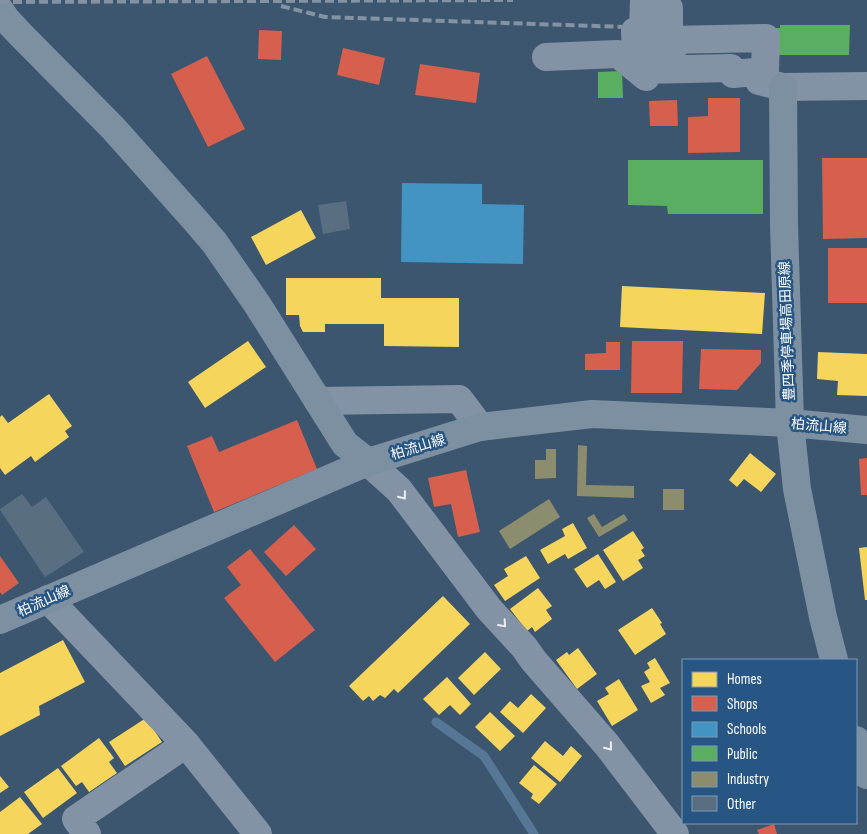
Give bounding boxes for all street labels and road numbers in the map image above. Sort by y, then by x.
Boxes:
street label: 豊四季停車場高田原線 [776,261,798,401]
street label: 柏流山線 [790,415,848,437]
street label: 柏流山線 [389,431,447,463]
street label: 柏流山線 [15,582,73,620]

